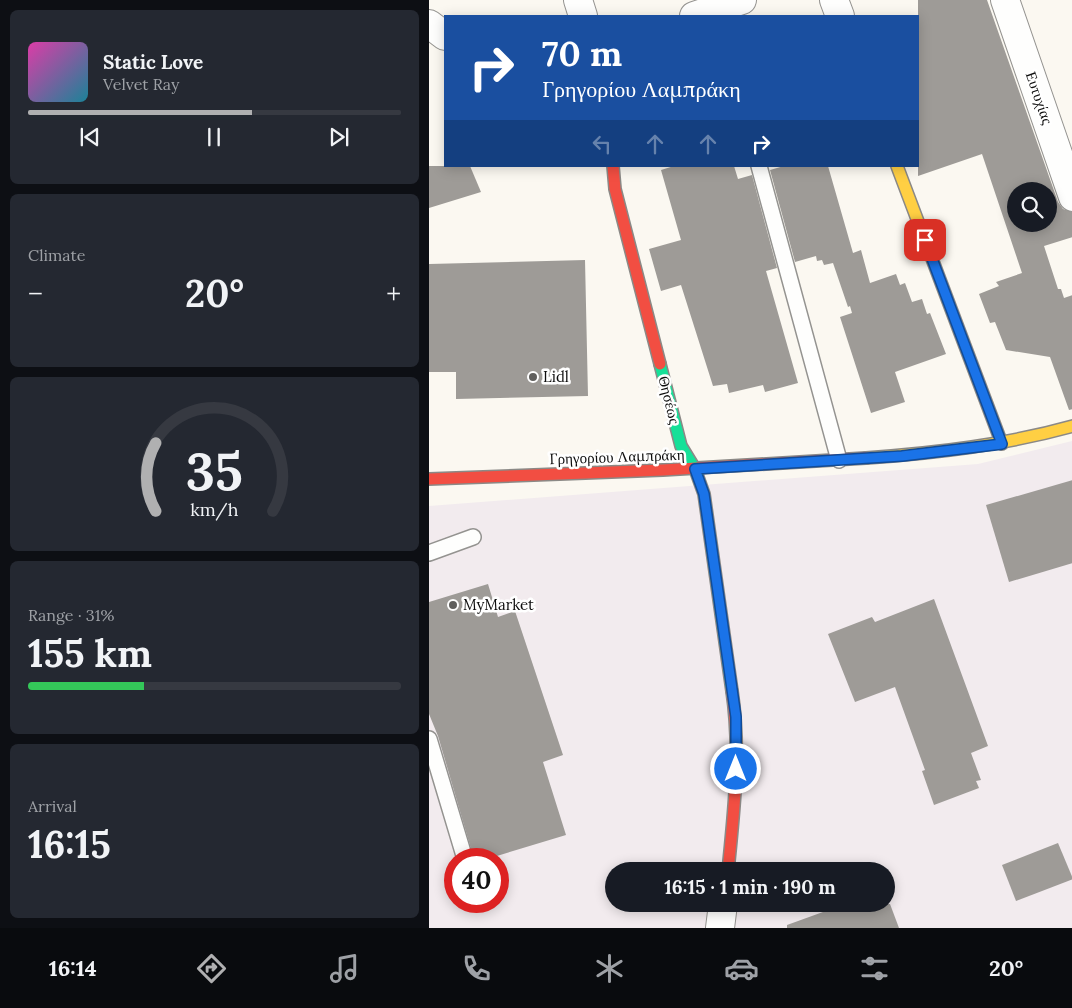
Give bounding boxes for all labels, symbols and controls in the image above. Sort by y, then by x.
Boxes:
text: 70 m [542,31,622,76]
icon: right [459,35,524,100]
text: Static Love [103,50,203,74]
street label: Ευτυχίας [1022,69,1057,127]
text: Velvet Ray [103,74,179,94]
text: Γρηγορίου Λαμπράκη [542,75,741,103]
icon: previous [76,123,104,151]
icon: pause [200,123,228,151]
icon: next [325,123,353,151]
icon: left [588,130,616,158]
icon: ahead [641,130,669,158]
icon: ahead [694,130,722,158]
icon: right [747,130,775,158]
map controls [1007,182,1057,232]
button: search [1007,182,1057,232]
pin [904,219,946,261]
icon: arrive [911,226,939,254]
text: Climate [28,245,85,265]
text: 20° [185,269,244,317]
text: − [28,276,43,312]
text: + [386,276,401,312]
place label: Lidl [543,367,569,386]
marker: Lidl [527,371,539,383]
street label: Θησέως [654,374,685,426]
text: 35 [186,438,243,504]
street label: Γρηγορίου Λαμπράκη [549,445,685,468]
text: km/h [190,498,239,521]
place label: MyMarket [463,595,534,614]
marker: MyMarket [447,599,459,611]
text: Range · 31% [28,605,115,625]
text: 155 km [28,629,152,677]
position arrow [709,742,761,794]
text: Arrival [28,796,77,816]
text: 16:15 [28,820,111,868]
speed limit sign: 40 [444,848,509,913]
text: 16:15 · 1 min · 190 m [664,875,836,899]
icon: directions [194,951,229,986]
icon: music [327,951,362,986]
icon: phone [459,951,494,986]
icon: climate [592,951,627,986]
icon: car [724,951,759,986]
icon: filters [857,951,892,986]
text: 16:14 [49,954,97,982]
text: 20° [989,954,1023,982]

